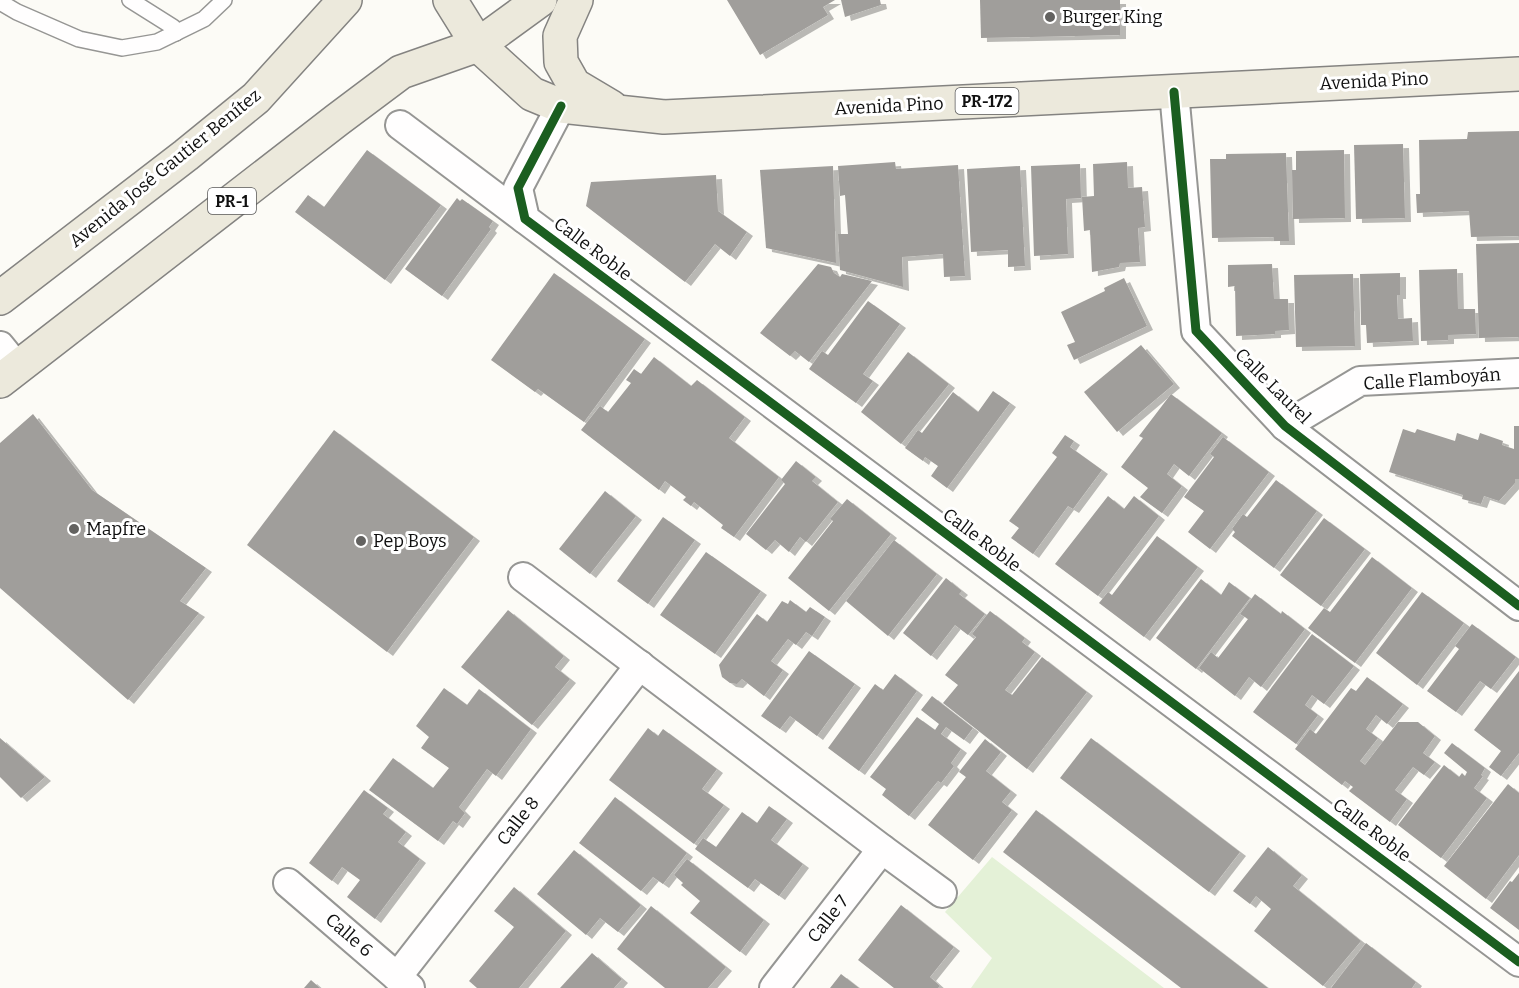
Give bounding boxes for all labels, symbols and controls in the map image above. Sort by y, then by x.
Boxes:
place label: Burger King [1062,6,1163,28]
marker: Burger King [1043,10,1057,24]
street label: Avenida Pino [1319,67,1429,95]
street label: Avenida José Gautier Benítez [65,84,265,252]
road number: PR-172 [956,88,1018,114]
street label: Avenida Pino [834,92,944,120]
road number: PR-1 [208,188,256,214]
street label: Calle Roble [550,212,636,286]
street label: Calle Laurel [1231,344,1315,428]
street label: Calle Flamboyán [1363,363,1502,395]
street label: Calle Roble [939,503,1025,577]
place label: Mapfre [86,518,146,540]
marker: Mapfre [67,522,81,536]
place label: Pep Boys [373,530,447,552]
marker: Pep Boys [354,534,368,548]
street label: Calle 8 [492,792,544,850]
street label: Calle Roble [1329,793,1415,867]
street label: Calle 7 [803,891,853,947]
street label: Calle 6 [321,909,377,961]

